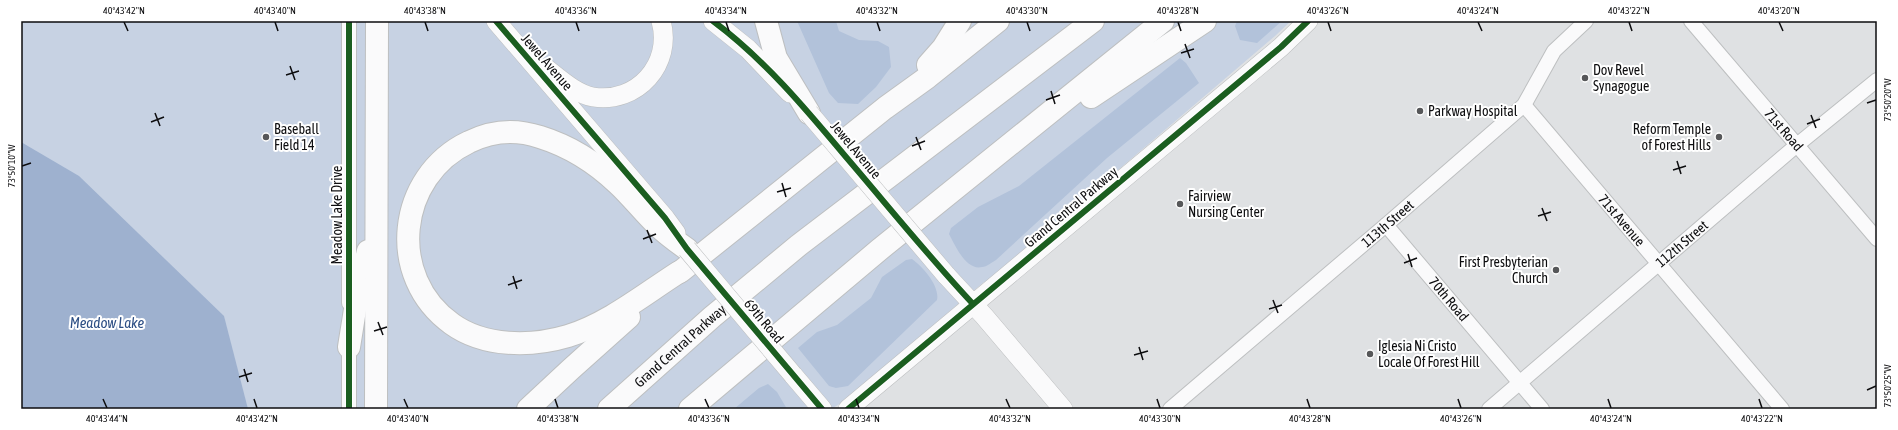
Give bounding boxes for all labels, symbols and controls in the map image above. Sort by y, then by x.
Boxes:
text: 40°43'42"N [103,5,145,16]
text: 40°43'40"N [254,5,296,16]
text: 40°43'38"N [404,5,446,16]
text: 40°43'36"N [555,5,597,16]
text: 40°43'34"N [705,5,747,16]
text: 40°43'32"N [856,5,898,16]
text: 40°43'30"N [1006,5,1048,16]
text: 40°43'28"N [1157,5,1199,16]
text: 40°43'26"N [1307,5,1349,16]
text: 40°43'24"N [1457,5,1499,16]
text: 40°43'22"N [1608,5,1650,16]
text: 40°43'20"N [1758,5,1800,16]
street label: Jewel Avenue [518,30,576,94]
place label: Dov Revel Synagogue [1593,62,1649,94]
marker: Dov Revel Synagogue [1580,73,1590,83]
text: 73°50'20"W [1882,78,1893,122]
place label: Parkway Hospital [1428,103,1518,119]
street label: 71st Road [1761,105,1806,154]
marker: Parkway Hospital [1415,106,1425,116]
street label: Jewel Avenue [827,118,885,182]
place label: Baseball Field 14 [274,121,319,153]
place label: Reform Temple of Forest Hills [1633,121,1711,153]
marker: Baseball Field 14 [261,132,271,142]
marker: Reform Temple of Forest Hills [1714,132,1724,142]
text: 73°50'10"W [6,144,17,188]
street label: Grand Central Parkway [1021,163,1121,251]
street label: Meadow Lake Drive [329,166,345,264]
place label: Fairview Nursing Center [1188,188,1265,220]
street label: 71st Avenue [1595,191,1648,249]
street label: 113th Street [1358,197,1417,250]
marker: Fairview Nursing Center [1175,199,1185,209]
street label: 112th Street [1653,217,1711,270]
place label: First Presbyterian Church [1459,254,1548,286]
marker: First Presbyterian Church [1551,265,1561,275]
street label: 70th Road [1426,274,1472,324]
street label: 69th Road [741,296,787,346]
street label: Grand Central Parkway [631,301,729,391]
water label: Meadow Lake [70,314,144,331]
place label: Iglesia Ni Cristo Locale Of Forest Hill [1378,338,1480,370]
marker: Iglesia Ni Cristo Locale Of Forest Hill [1365,349,1375,359]
text: 73°50'25"W [1882,364,1893,408]
text: 40°43'44"N [86,413,128,424]
text: 40°43'42"N [236,413,278,424]
text: 40°43'40"N [387,413,429,424]
text: 40°43'38"N [537,413,579,424]
text: 40°43'36"N [688,413,730,424]
text: 40°43'34"N [838,413,880,424]
text: 40°43'32"N [989,413,1031,424]
text: 40°43'30"N [1139,413,1181,424]
text: 40°43'28"N [1289,413,1331,424]
text: 40°43'26"N [1440,413,1482,424]
text: 40°43'24"N [1590,413,1632,424]
text: 40°43'22"N [1741,413,1783,424]

